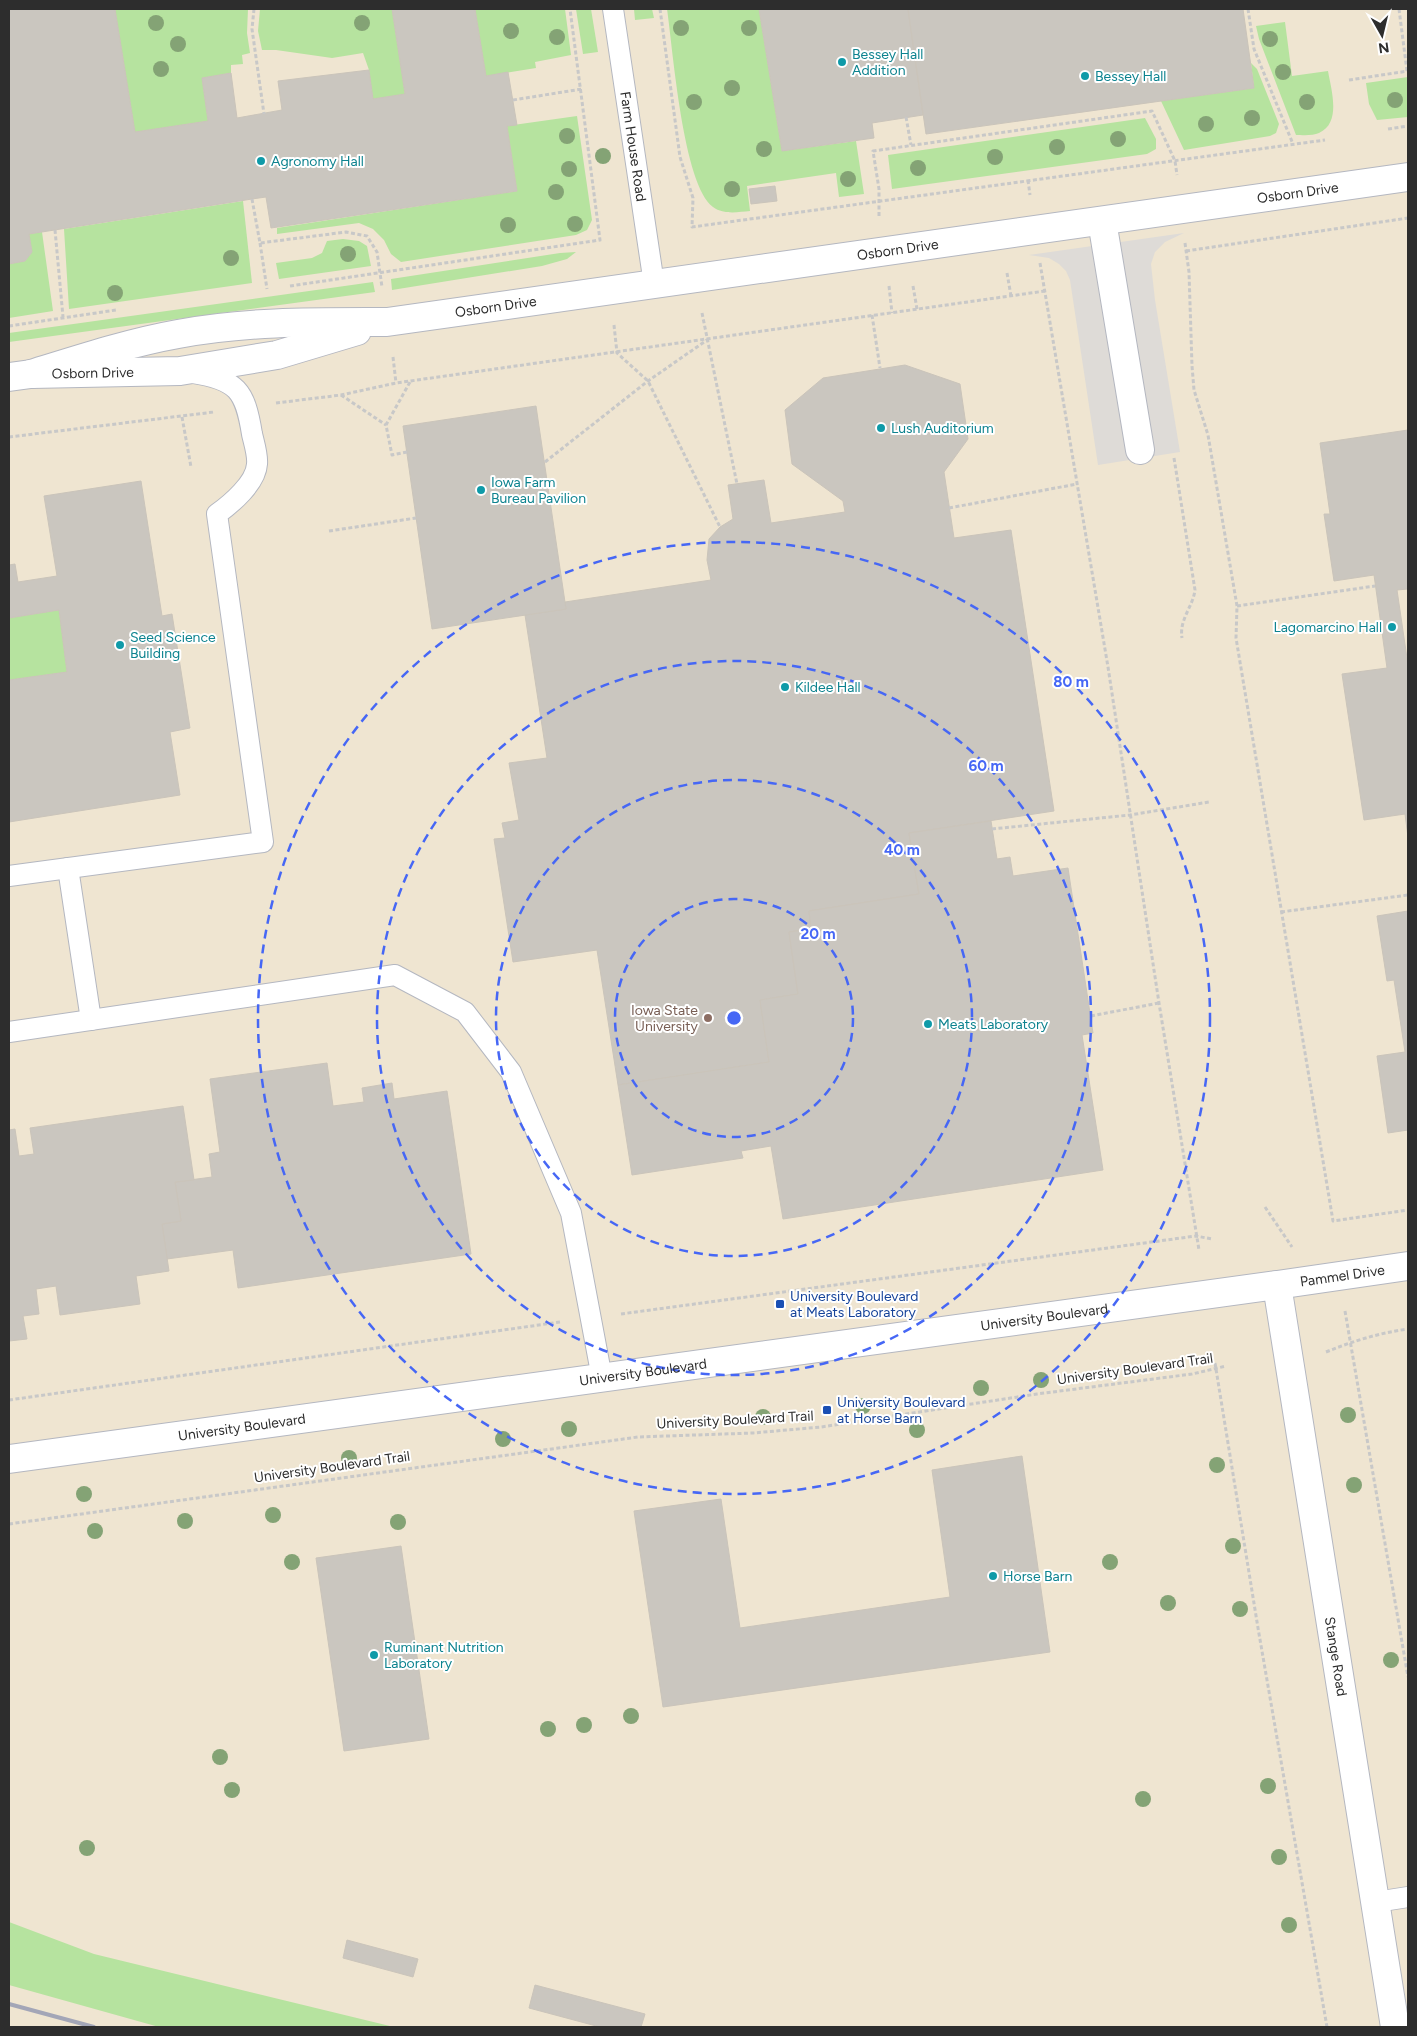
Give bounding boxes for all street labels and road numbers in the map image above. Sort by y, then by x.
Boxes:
street label: Farm House Road [617,90,650,203]
street label: Osborn Drive [1256,178,1340,207]
street label: Osborn Drive [856,235,940,264]
street label: Osborn Drive [454,292,538,321]
street label: Osborn Drive [52,363,134,382]
street label: Pammel Drive [1299,1261,1386,1290]
street label: University Boulevard [979,1300,1109,1334]
street label: University Boulevard Trail [1056,1350,1214,1388]
street label: University Boulevard [578,1355,708,1389]
street label: University Boulevard Trail [656,1407,814,1433]
street label: University Boulevard [177,1410,307,1444]
street label: University Boulevard Trail [253,1448,411,1486]
street label: Stange Road [1321,1615,1351,1697]

